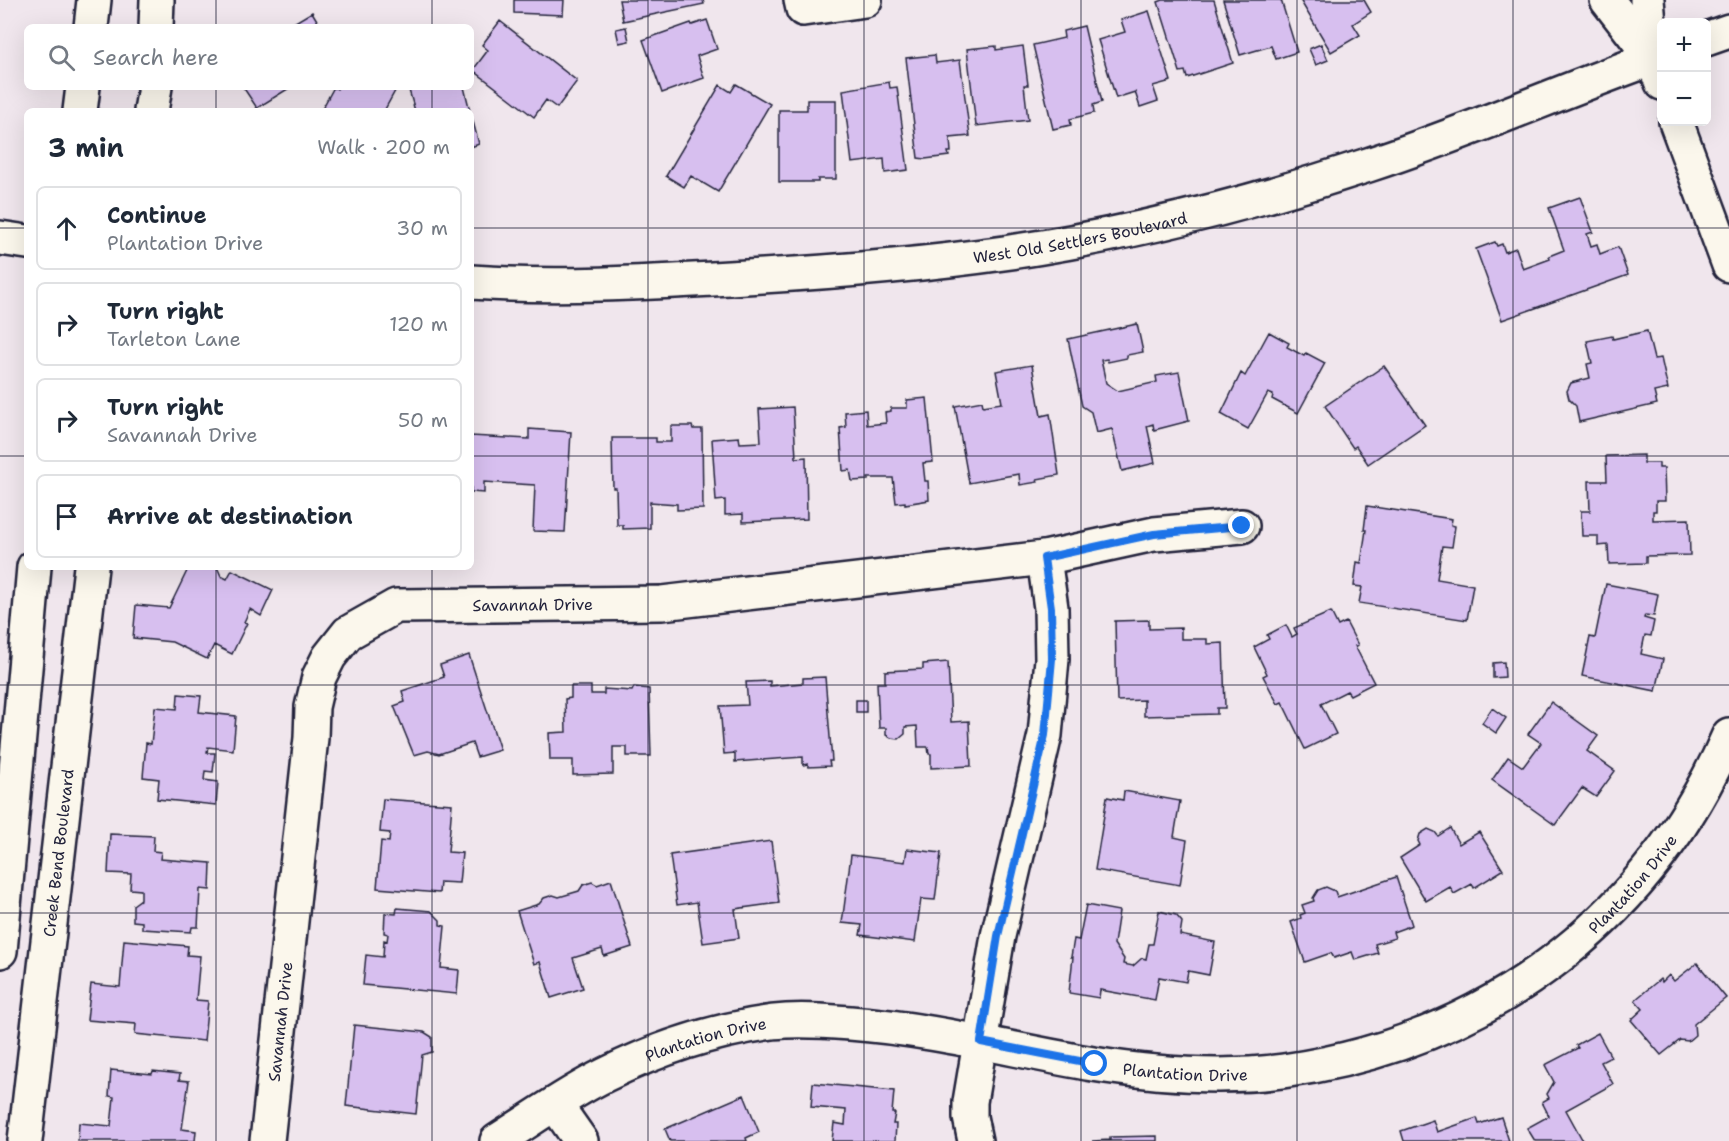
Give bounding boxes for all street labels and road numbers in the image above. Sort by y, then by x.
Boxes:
street label: West Old Settlers Boulevard [972,207,1189,268]
street label: Savannah Drive [472,594,593,616]
street label: Creek Bend Boulevard [39,768,79,938]
street label: Plantation Drive [1584,830,1682,938]
street label: Savannah Drive [264,961,298,1083]
street label: Plantation Drive [642,1013,768,1067]
street label: Plantation Drive [1121,1058,1248,1086]

